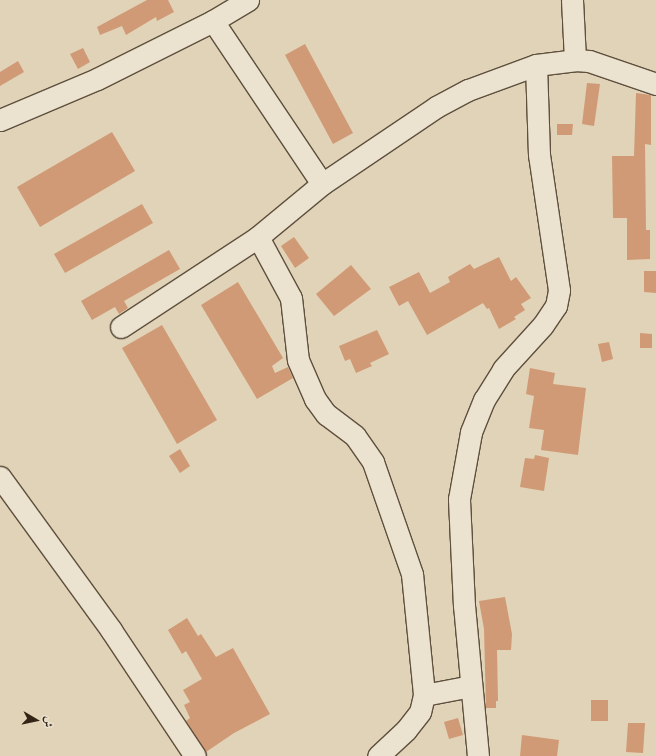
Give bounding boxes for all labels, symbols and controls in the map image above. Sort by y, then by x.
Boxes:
north arrow [16,700,56,740]
text: ش [39,715,57,729]

